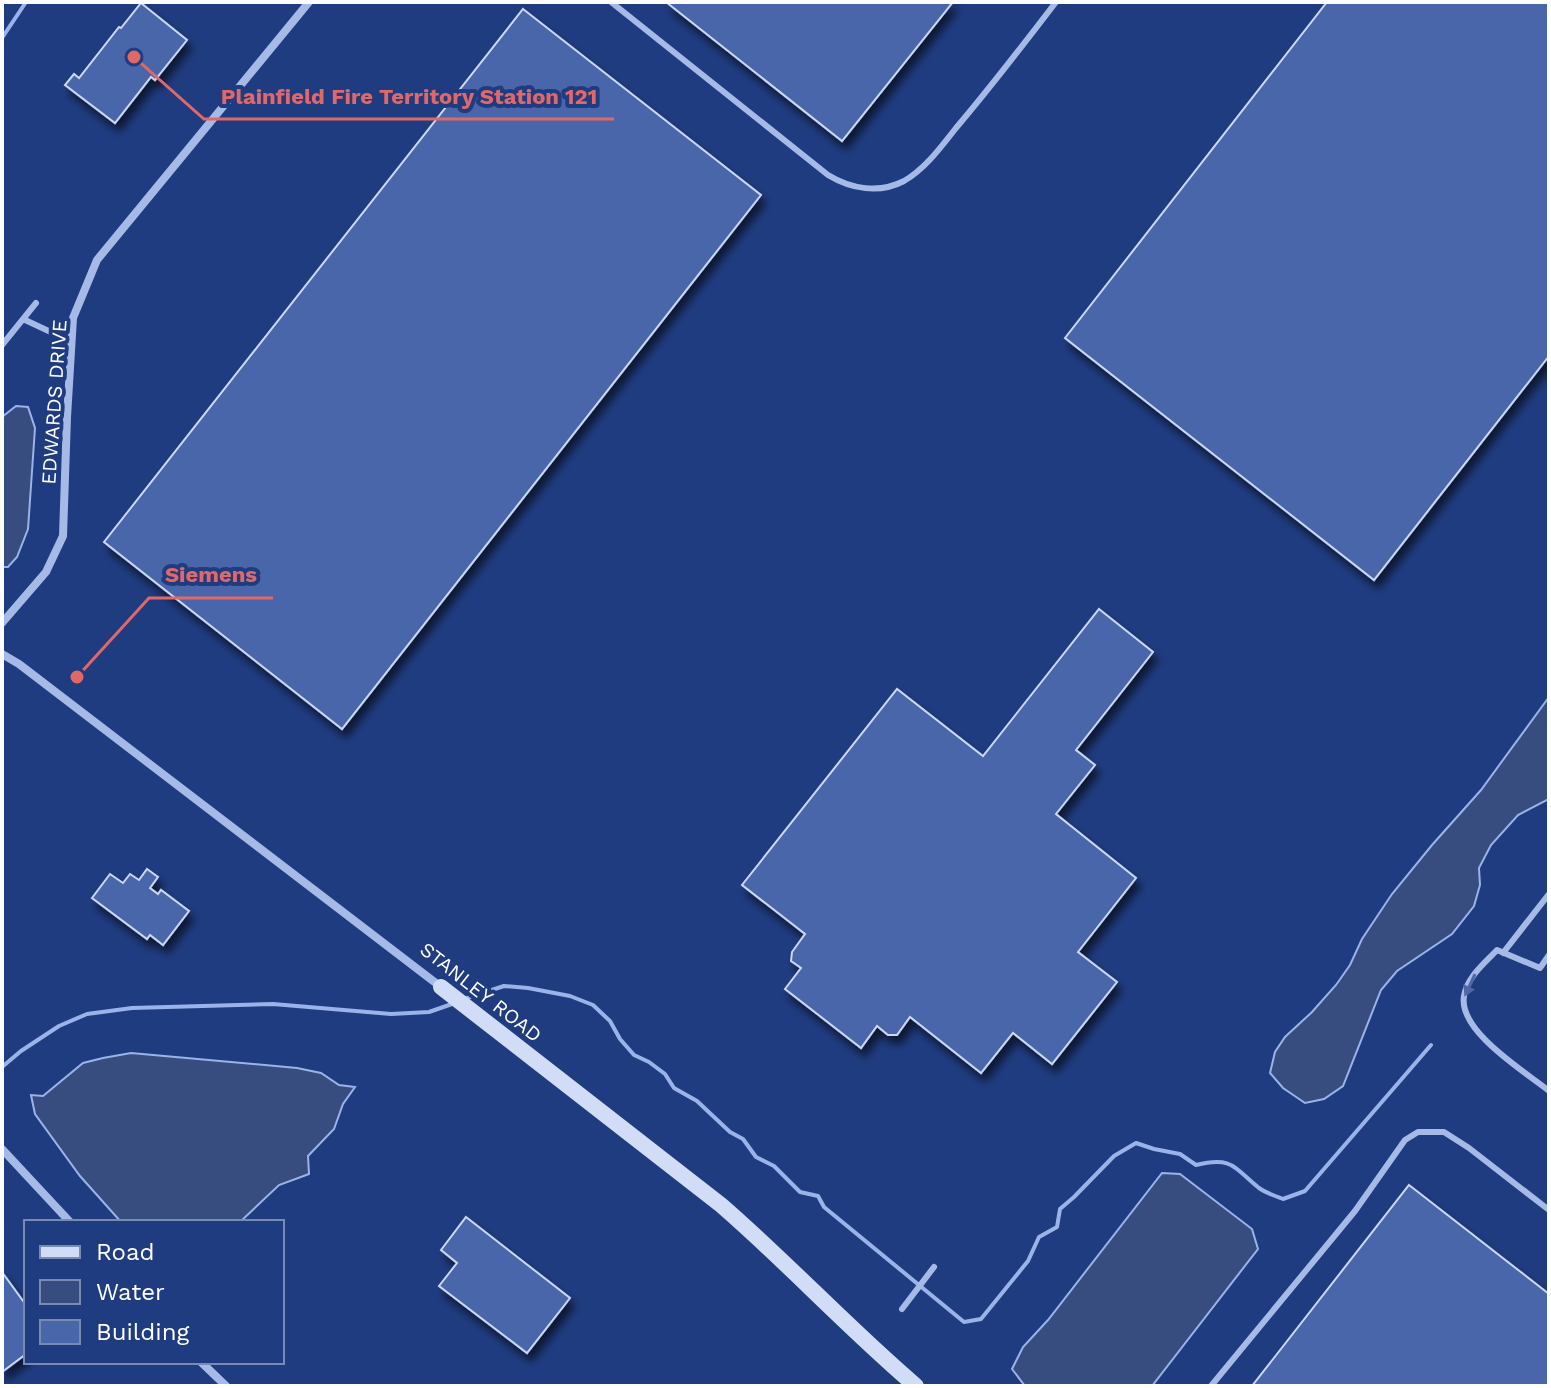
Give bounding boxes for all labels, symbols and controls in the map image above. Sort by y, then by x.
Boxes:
callout: Plainfield Fire Territory Station 121 [204,73,614,119]
text: Plainfield Fire Territory Station 121 [221,84,597,109]
street label: EDWARDS DRIVE [36,319,72,485]
callout: Siemens [149,552,273,598]
text: Siemens [165,562,257,587]
street label: STANLEY ROAD [415,937,547,1047]
one-way arrow [1463,973,1477,996]
legend [24,1220,284,1364]
text: Road [96,1238,155,1266]
text: Water [96,1278,165,1306]
text: Building [96,1318,189,1346]

